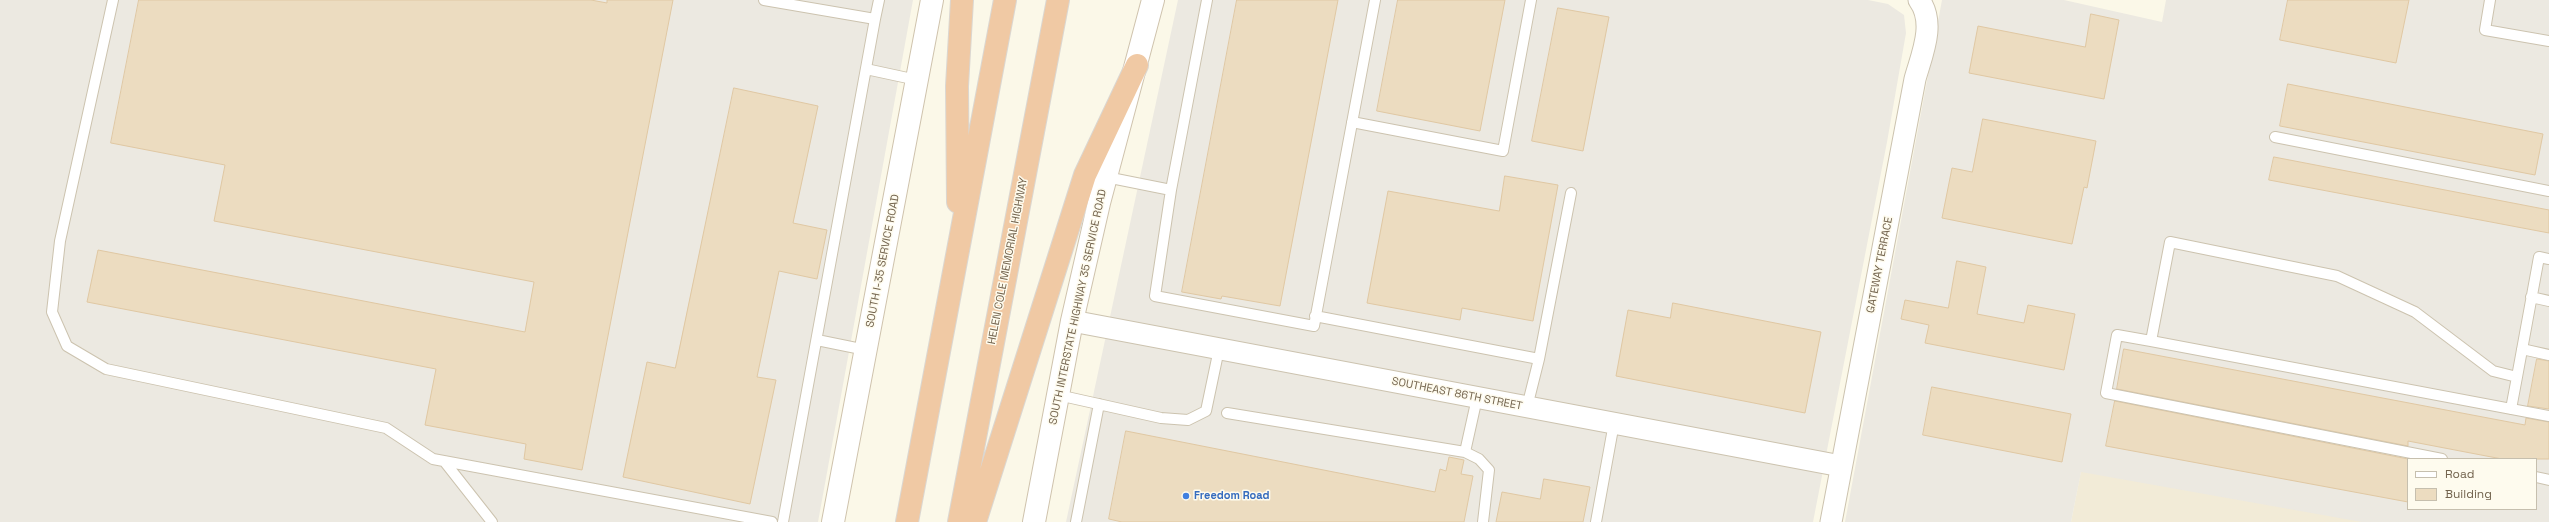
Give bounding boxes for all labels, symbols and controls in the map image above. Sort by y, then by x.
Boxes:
street label: HELEN COLE MEMORIAL HIGHWAY [985,176,1031,346]
street label: SOUTH INTERSTATE HIGHWAY 35 SERVICE ROAD [1047,188,1109,426]
street label: SOUTH I-35 SERVICE ROAD [864,193,902,329]
street label: GATEWAY TERRACE [1864,216,1896,314]
street label: SOUTHEAST 86TH STREET [1391,375,1523,413]
legend [2407,458,2537,510]
text: Road [2445,466,2474,482]
text: Building [2445,486,2492,502]
place label: Freedom Road [1194,489,1270,503]
marker: Freedom Road [1181,491,1191,501]

